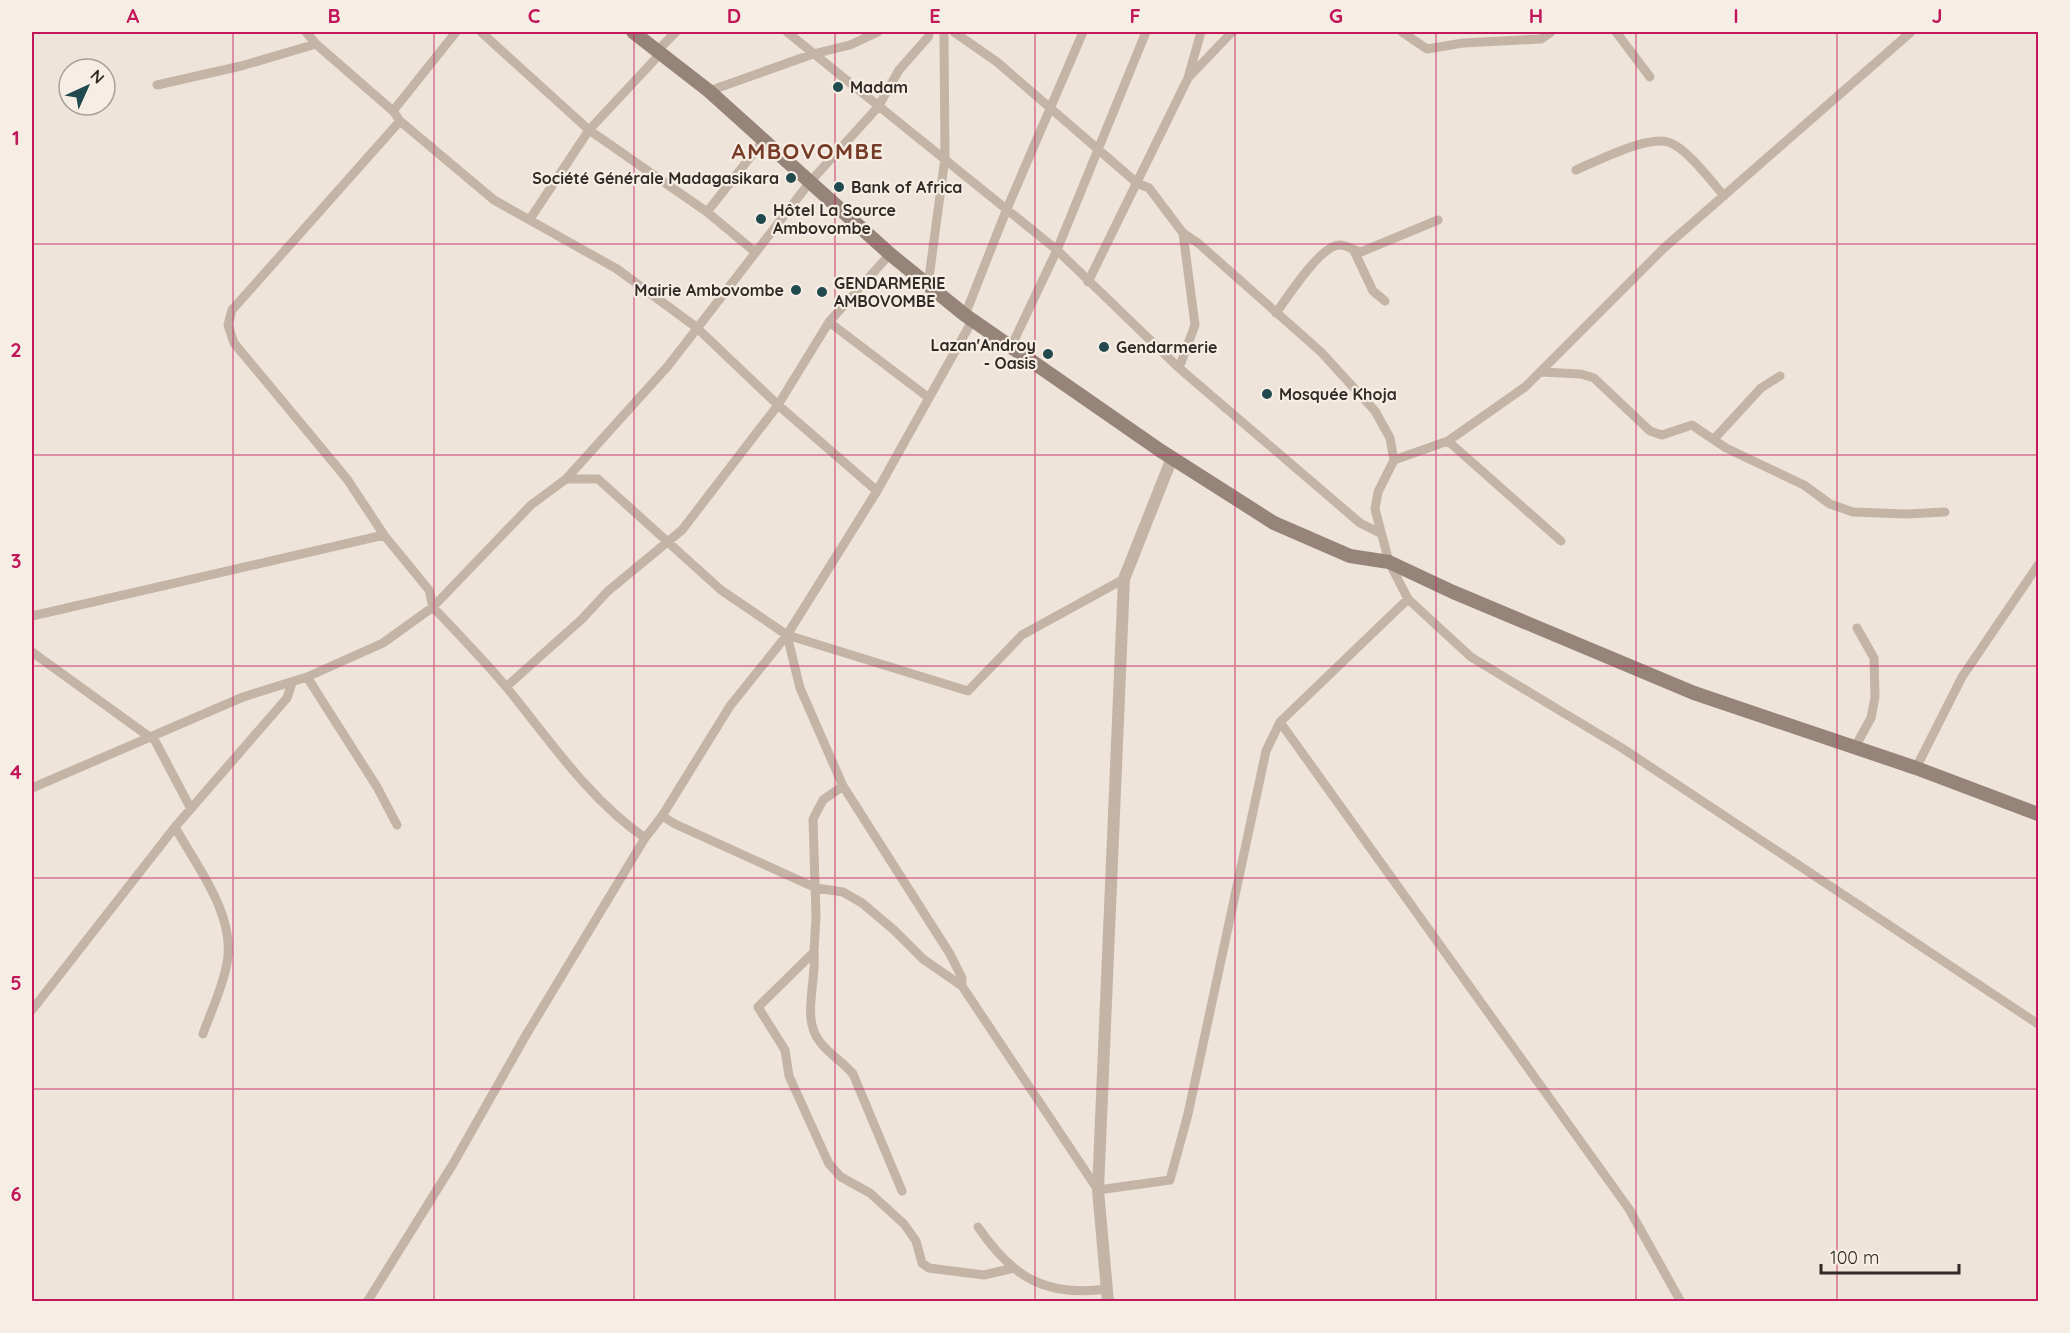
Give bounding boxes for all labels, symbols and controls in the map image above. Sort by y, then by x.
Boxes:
text: A [127,3,140,28]
text: B [327,3,341,28]
text: C [528,3,541,28]
text: D [727,3,741,28]
text: E [929,3,941,28]
text: F [1129,3,1141,28]
text: G [1329,3,1343,28]
text: H [1529,3,1543,28]
text: I [1733,3,1739,28]
text: J [1931,3,1943,28]
north arrow [57,57,117,117]
text: N [86,65,109,88]
place label: Madam [850,77,908,97]
marker: Madam [831,80,845,94]
text: 1 [12,125,20,150]
district label: AMBOVOMBE [732,137,884,165]
place label: Société Générale Madagasikara [532,168,779,188]
marker: Société Générale Madagasikara [784,171,798,185]
place label: Bank of Africa [851,177,962,197]
marker: Bank of Africa [832,180,846,194]
place label: Hôtel La Source Ambovombe [773,200,896,238]
marker: Hôtel La Source Ambovombe [754,212,768,226]
place label: GENDARMERIE AMBOVOMBE [834,273,945,311]
place label: Mairie Ambovombe [634,280,784,300]
marker: Mairie Ambovombe [789,283,803,297]
marker: GENDARMERIE AMBOVOMBE [815,285,829,299]
place label: Lazan'Androy - Oasis [930,335,1036,373]
text: 2 [10,337,22,362]
place label: Gendarmerie [1116,337,1218,357]
marker: Gendarmerie [1097,340,1111,354]
marker: Lazan'Androy - Oasis [1041,347,1055,361]
place label: Mosquée Khoja [1279,384,1397,404]
marker: Mosquée Khoja [1260,387,1274,401]
text: 3 [11,548,21,573]
text: 4 [10,759,22,784]
text: 5 [10,970,22,995]
text: 6 [10,1181,22,1206]
scale bar [1821,1237,1959,1275]
text: 100 m [1830,1246,1879,1269]

